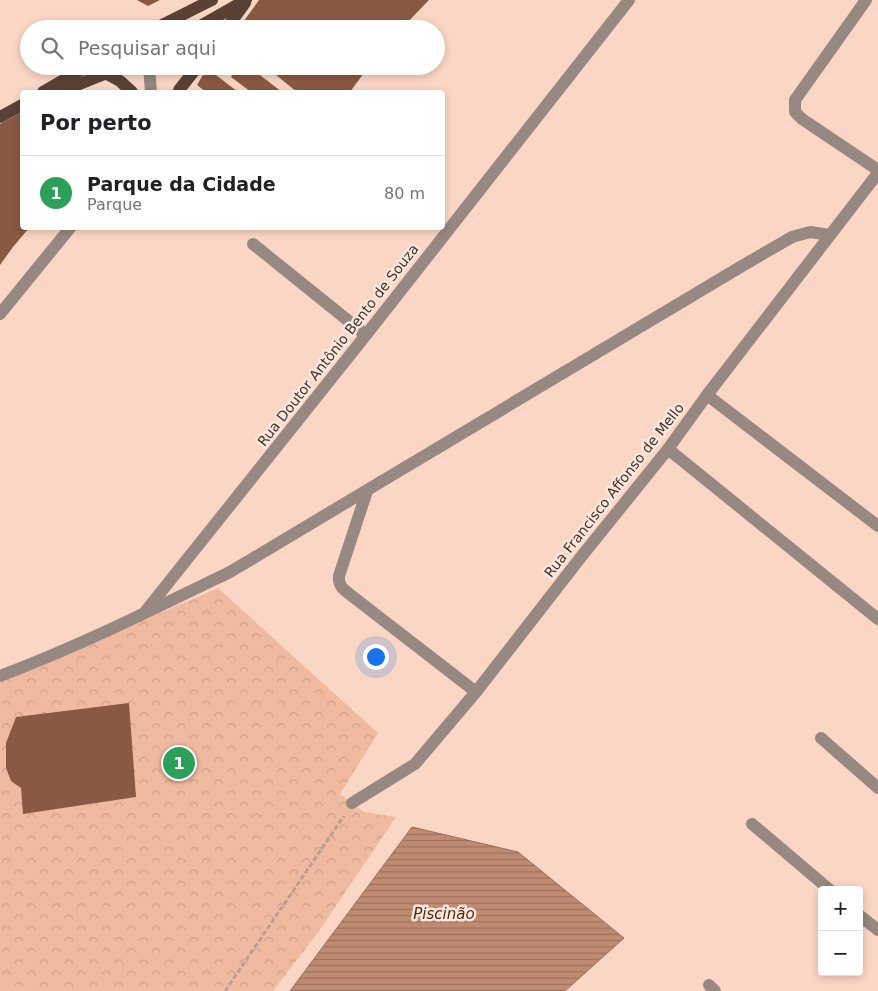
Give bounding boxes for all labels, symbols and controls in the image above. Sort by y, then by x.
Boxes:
search box [20,20,445,75]
icon: search [38,34,66,62]
text: Pesquisar aqui [78,37,216,59]
text: Por perto [40,111,152,135]
text: Parque da Cidade [87,173,276,195]
text: 1 [50,184,62,203]
text: 80 m [384,184,425,203]
text: Parque [87,195,142,214]
street label: Rua Doutor Antônio Bento de Souza [254,241,422,449]
street label: Rua Francisco Affonso de Mello [541,400,687,580]
your location [363,644,389,670]
pin: 1 [163,744,195,782]
map controls [818,886,863,976]
button: + [818,886,863,931]
water label: Piscinão [413,905,475,923]
button: − [818,931,863,976]

